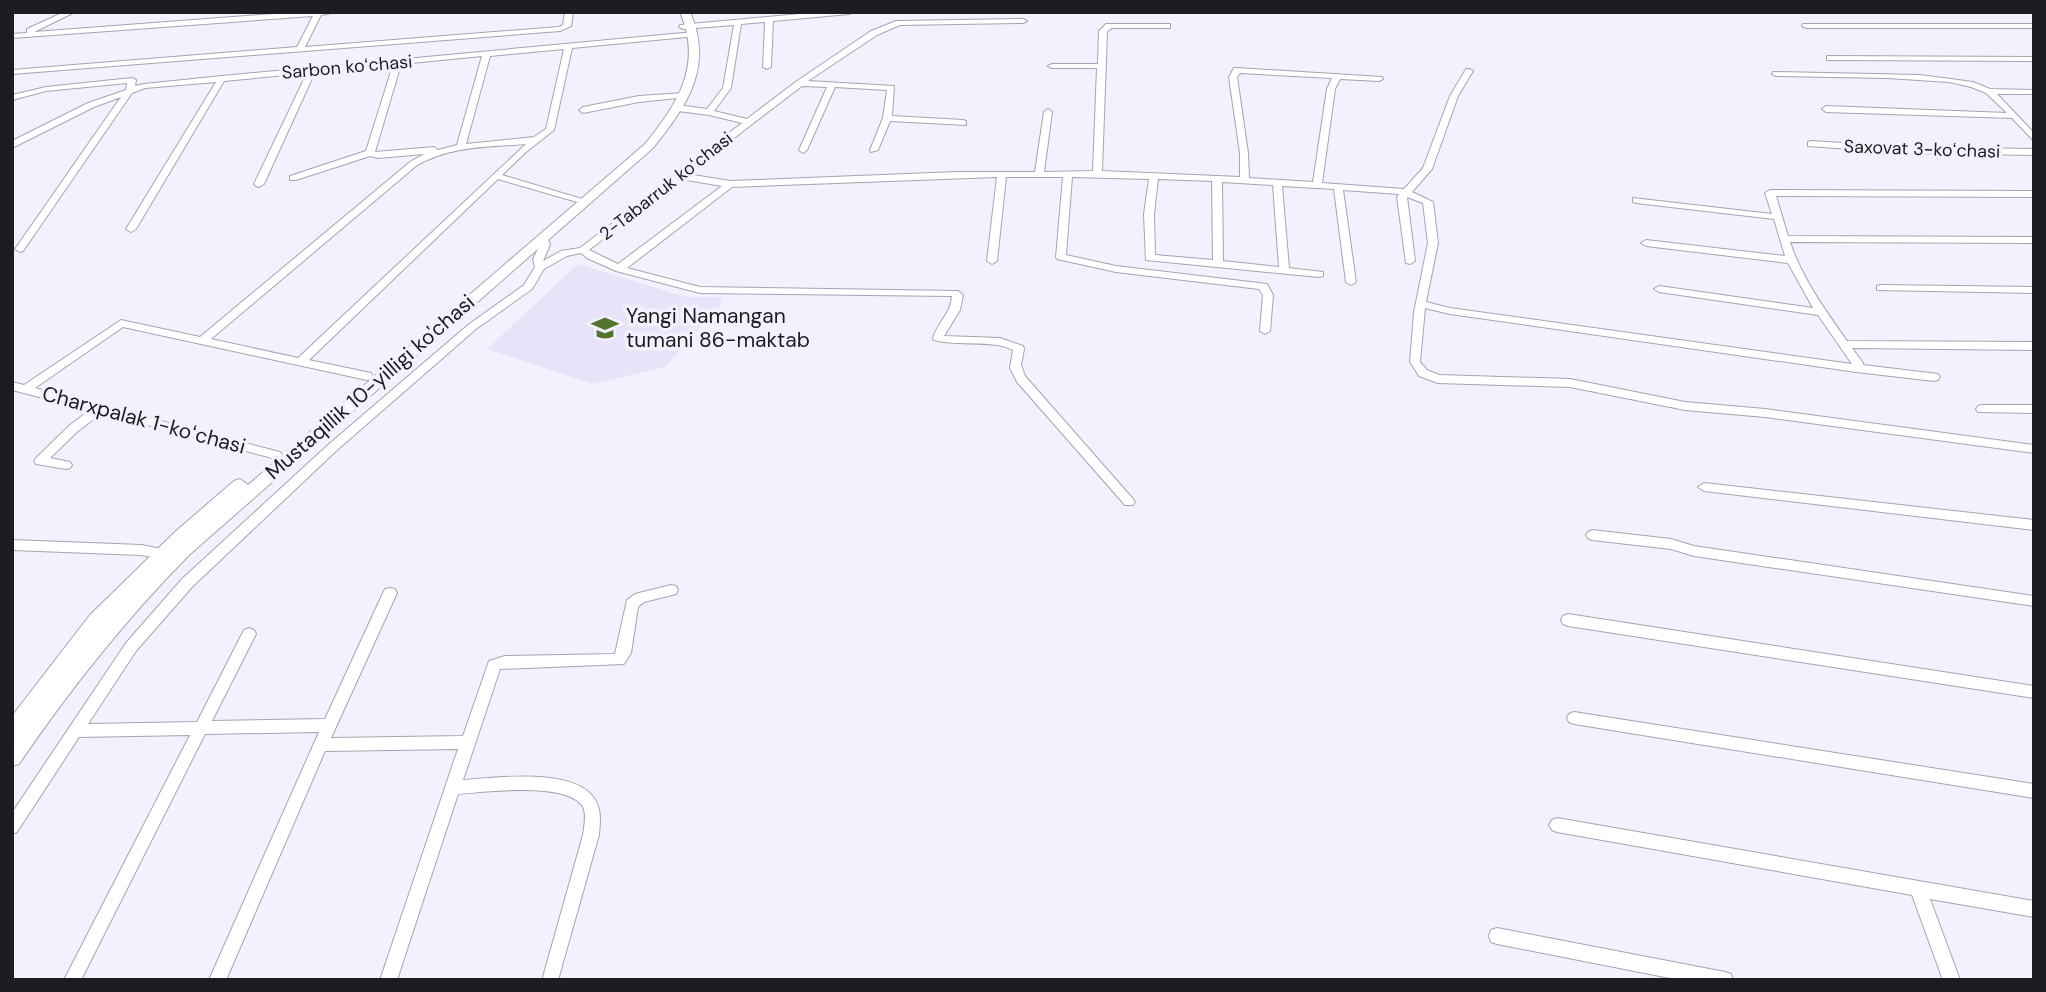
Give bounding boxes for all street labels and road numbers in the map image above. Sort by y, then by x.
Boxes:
street label: Sarbon koʻchasi [281,49,413,85]
street label: 2-Tabarruk koʻchasi [594,126,738,246]
street label: Saxovat 3-koʻchasi [1843,134,2001,164]
street label: Mustaqillik 10-yilligi ko'chasi [259,288,481,486]
street label: Charxpalak 1-koʻchasi [39,379,249,461]

